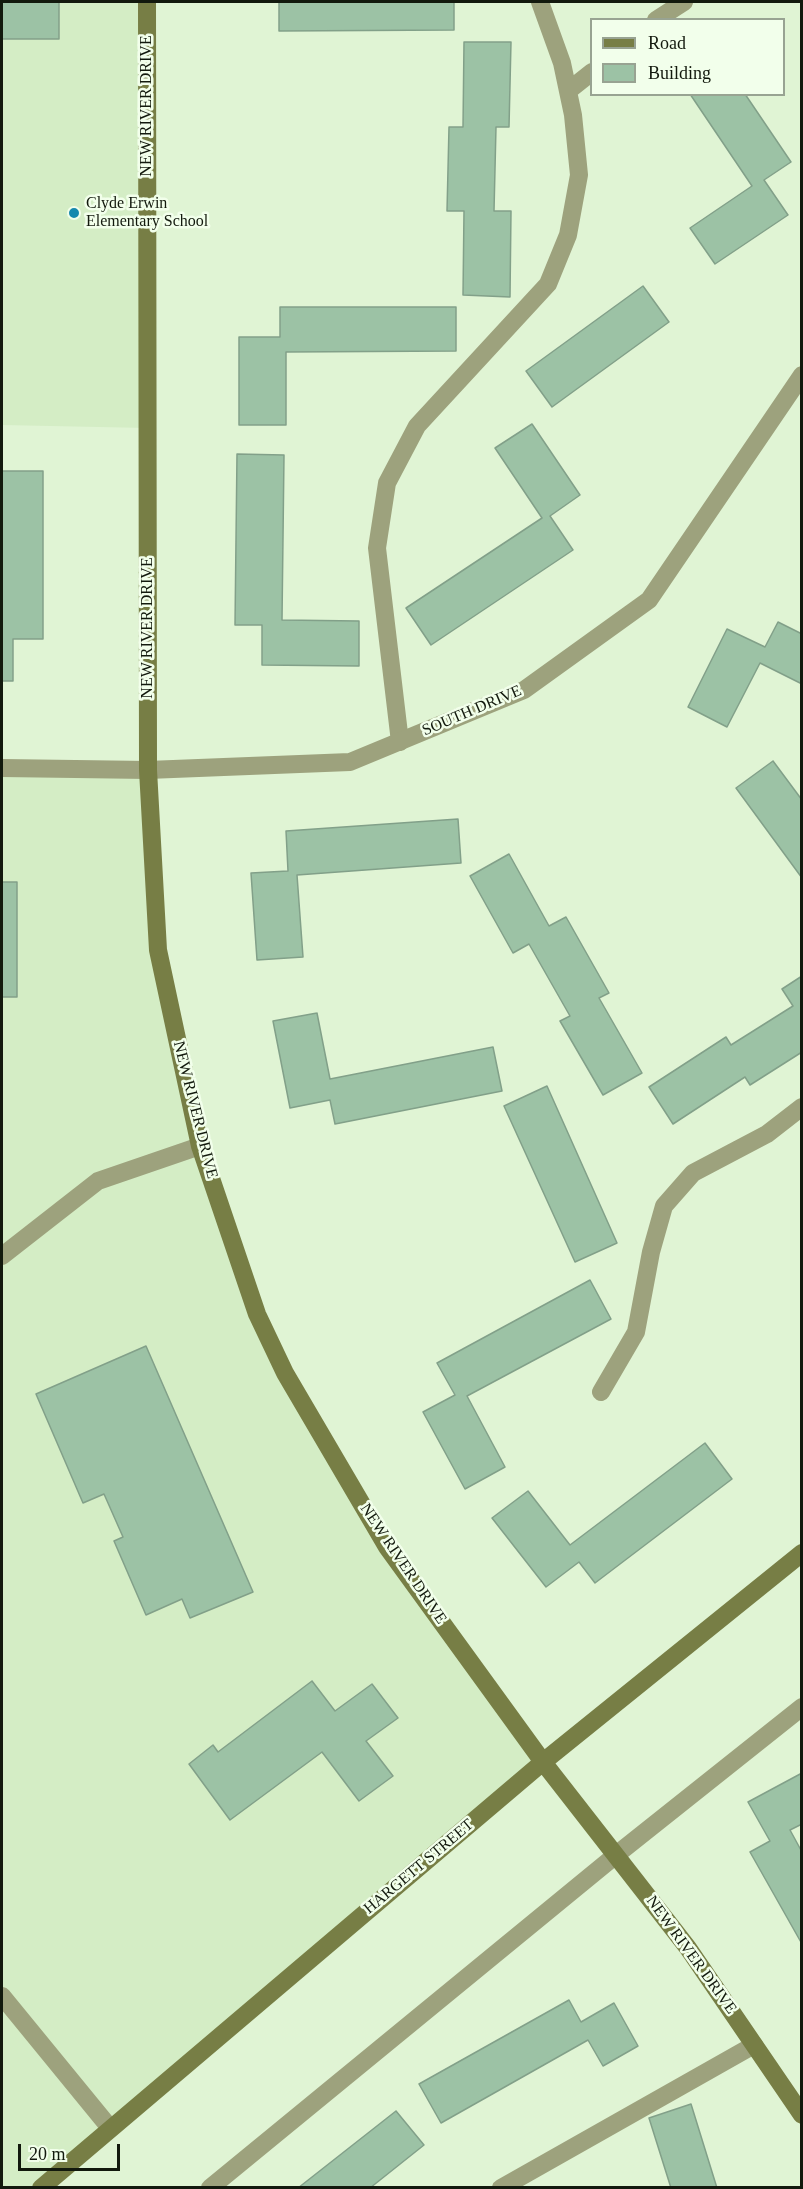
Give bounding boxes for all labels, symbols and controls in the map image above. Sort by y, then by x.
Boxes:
legend [590,18,785,96]
text: Road [648,33,686,53]
street label: NEW RIVER DRIVE [137,35,157,177]
text: Building [648,63,711,83]
place label: Clyde Erwin Elementary School [86,194,208,232]
marker: Clyde Erwin Elementary School [67,206,81,220]
street label: NEW RIVER DRIVE [138,557,158,699]
street label: SOUTH DRIVE [419,681,525,741]
street label: NEW RIVER DRIVE [169,1039,221,1181]
street label: NEW RIVER DRIVE [356,1500,450,1628]
street label: HARGETT STREET [360,1816,478,1918]
street label: NEW RIVER DRIVE [642,1892,740,2018]
scale bar [21,2132,123,2170]
text: 20 m [29,2144,66,2164]

